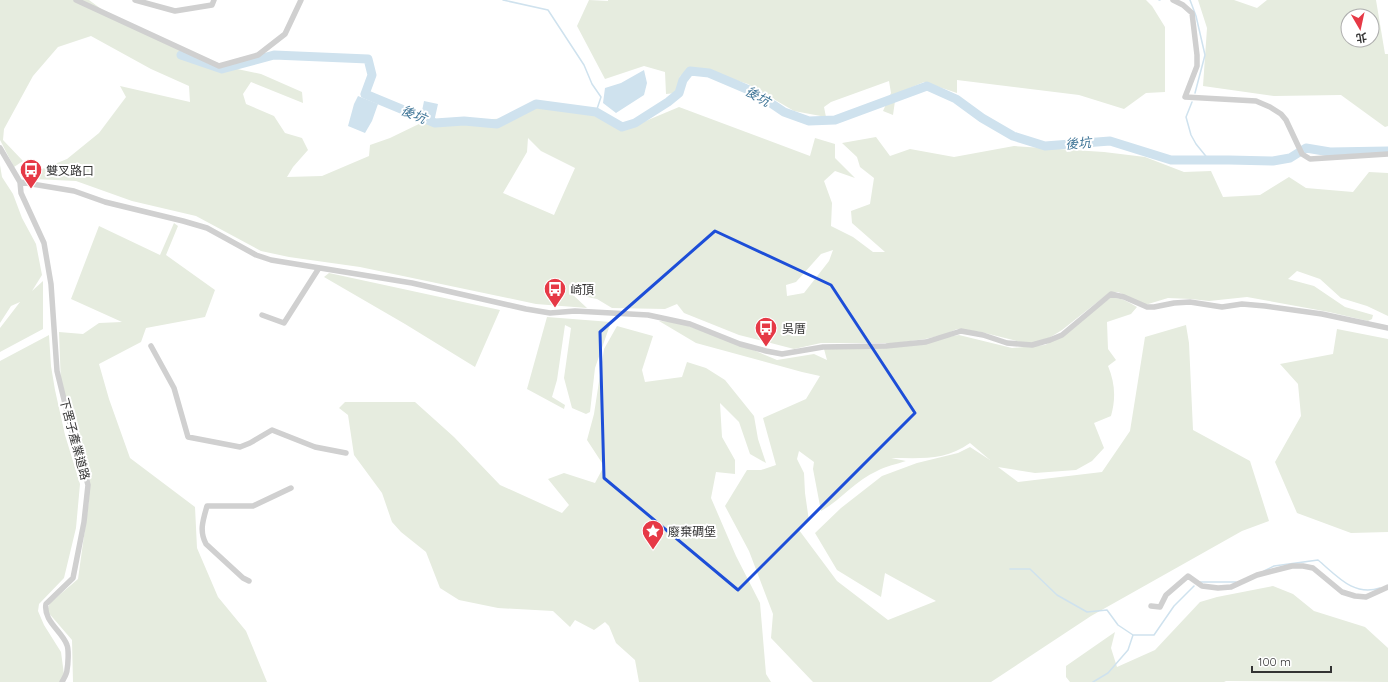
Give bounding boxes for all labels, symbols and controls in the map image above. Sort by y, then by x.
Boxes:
north arrow [1340,8,1380,48]
text: 北 [1355,30,1368,46]
water label: 後坑 [743,83,775,110]
water label: 後坑 [399,102,431,127]
water label: 後坑 [1064,134,1094,152]
bus stop icon: 雙叉路口 [18,157,44,190]
place label: 雙叉路口 [46,163,94,178]
bus stop icon: 崎頂 [542,276,568,309]
place label: 崎頂 [570,282,594,297]
bus stop icon: 吳厝 [753,315,779,348]
place label: 吳厝 [782,321,806,336]
street label: 下罟子產業道路 [57,396,93,482]
place icon: 廢棄碉堡 [640,518,666,551]
place label: 廢棄碉堡 [668,524,716,539]
scale bar [1252,648,1331,674]
text: 100 m [1258,654,1291,669]

